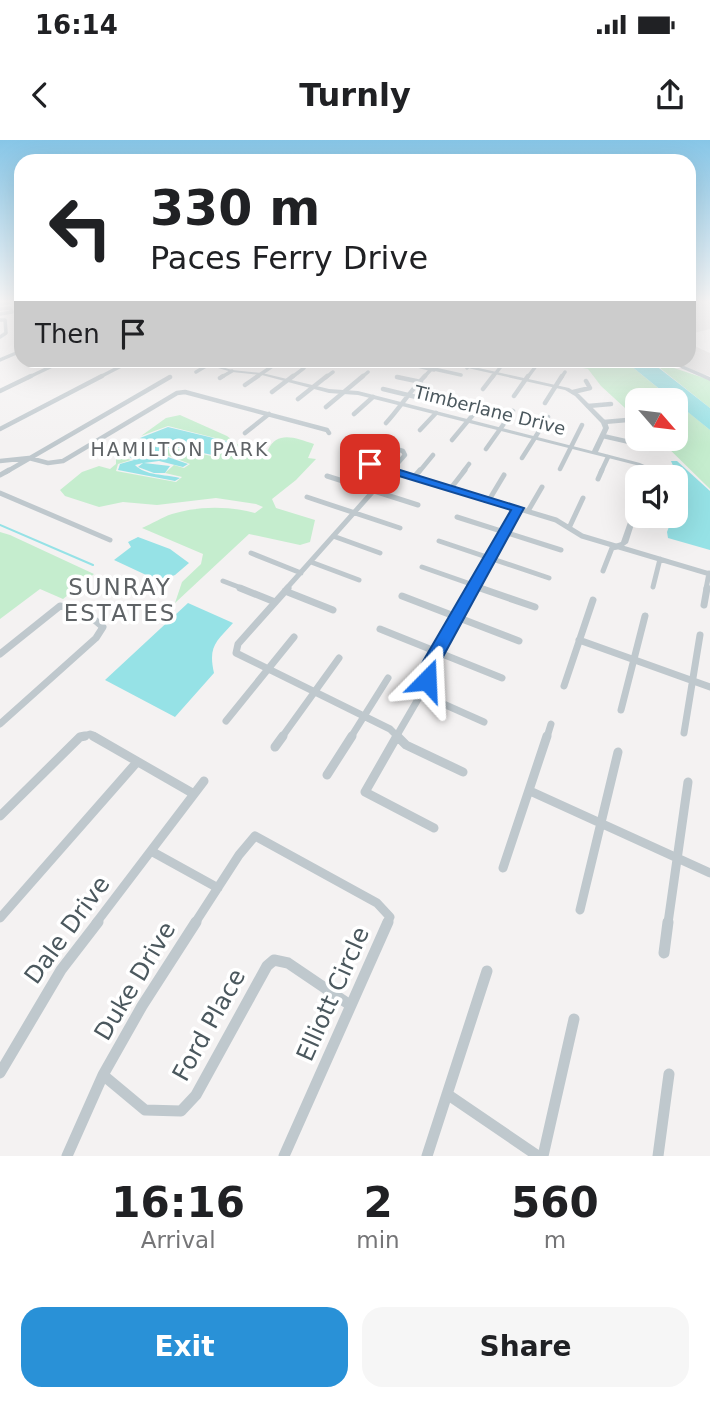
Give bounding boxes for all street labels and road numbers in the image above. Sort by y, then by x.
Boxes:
street label: Timberlane Drive [411,381,568,439]
street label: Dale Drive [19,871,115,989]
street label: Duke Drive [89,917,181,1045]
street label: Elliott Circle [291,923,375,1065]
street label: Ford Place [167,964,251,1086]

